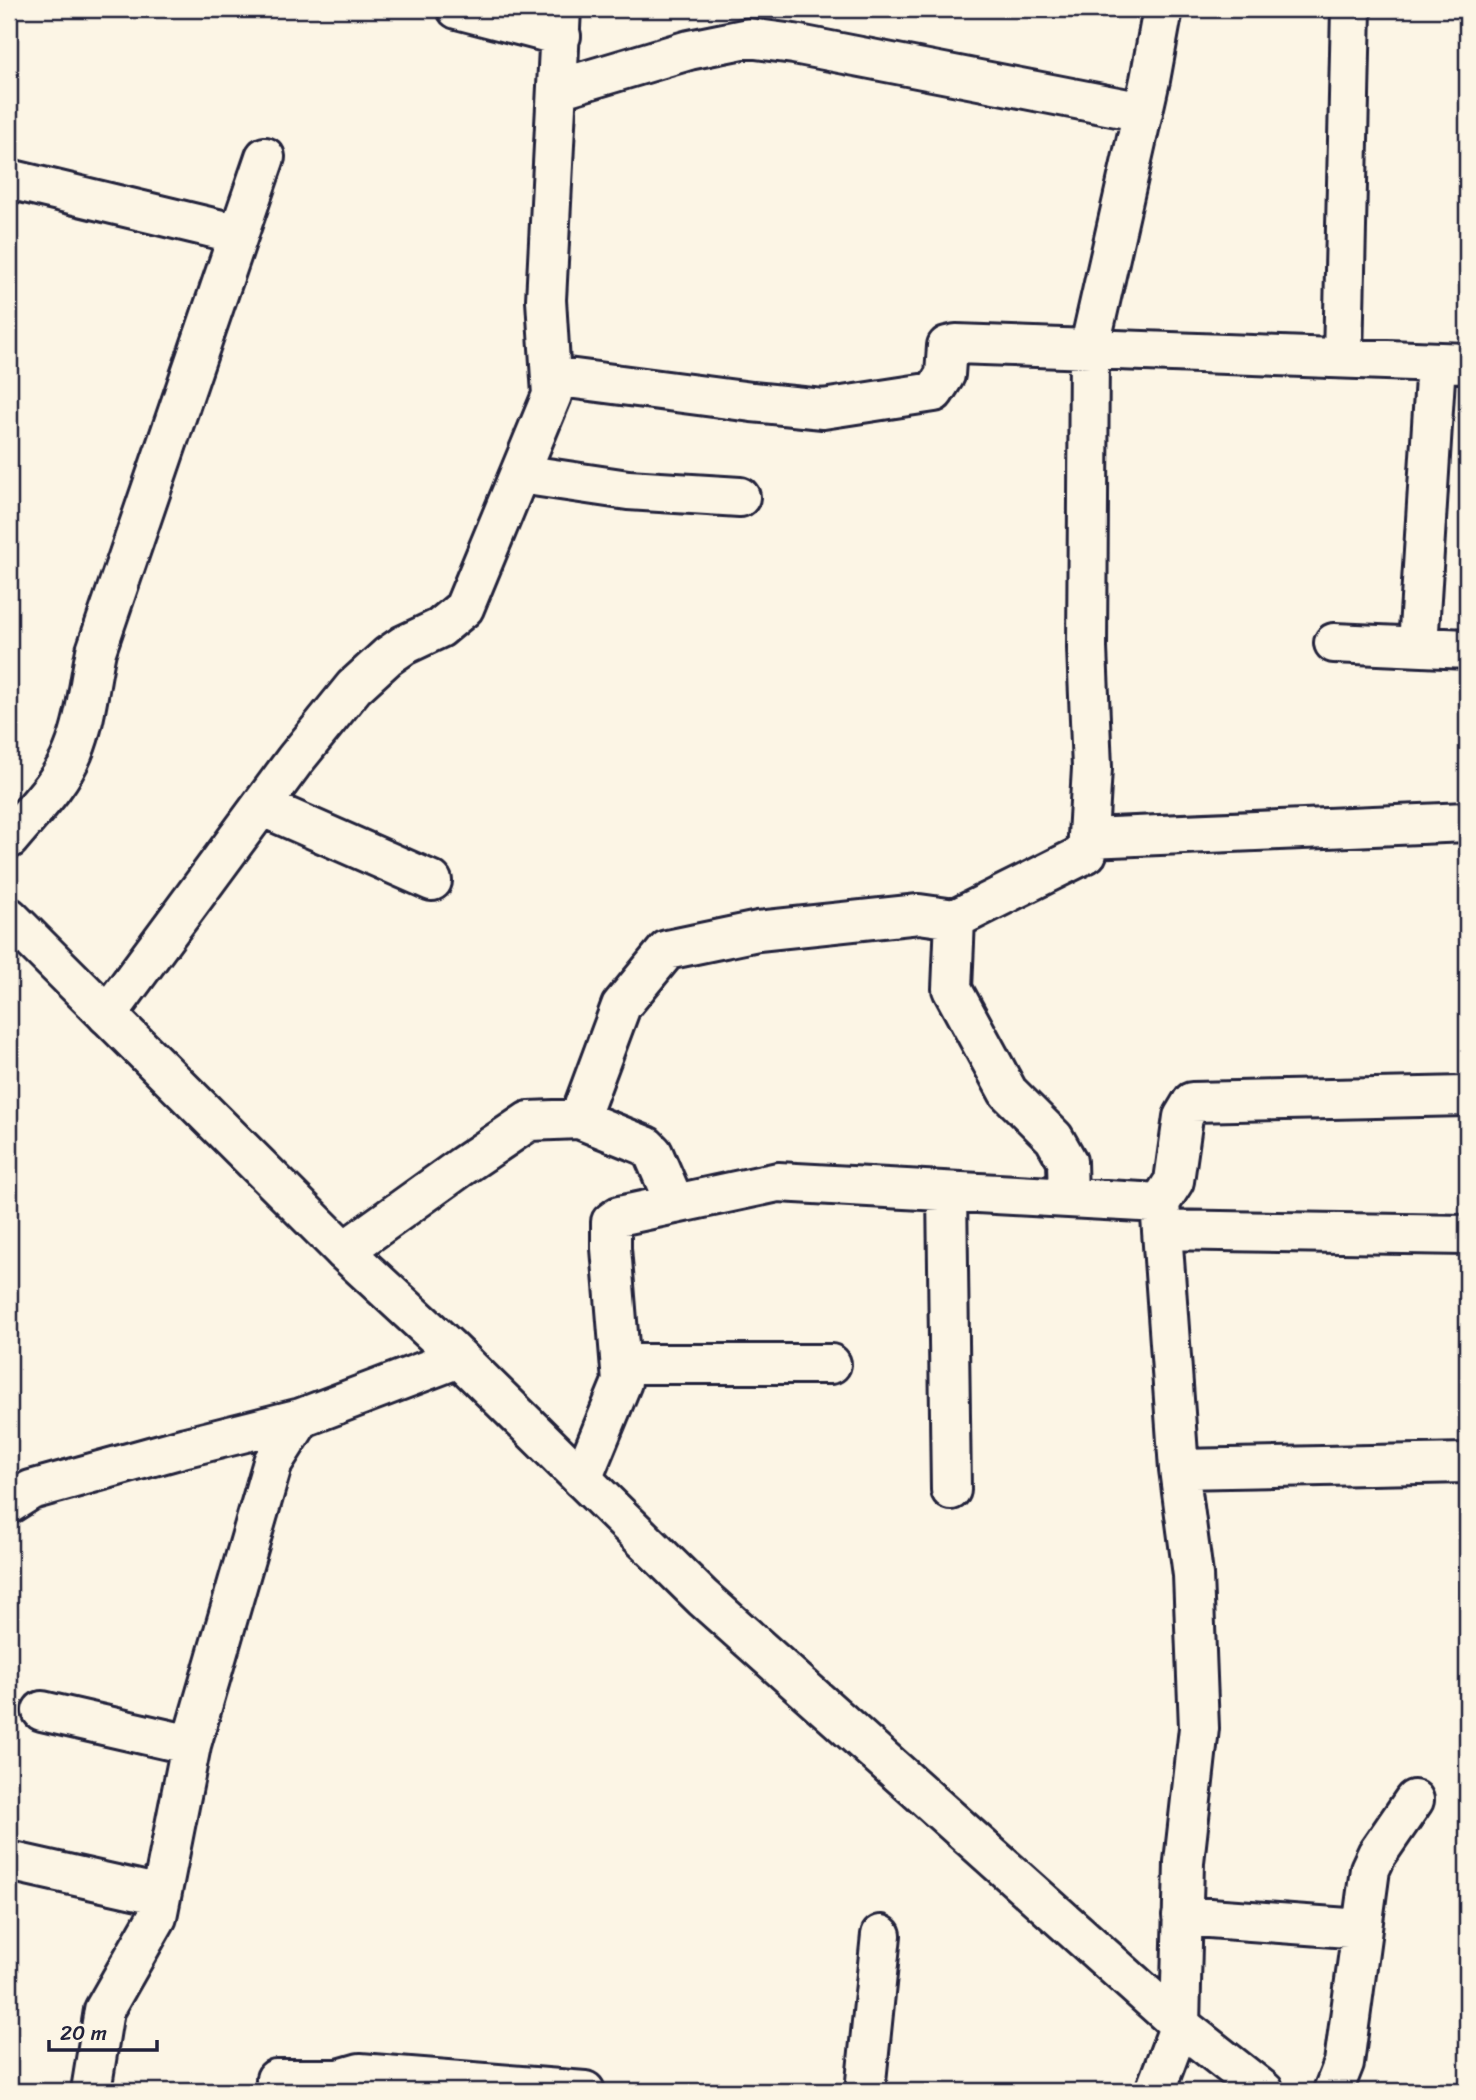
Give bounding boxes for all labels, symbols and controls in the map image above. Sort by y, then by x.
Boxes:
scale bar [49,2009,158,2053]
text: 20 m [60,2014,107,2052]

